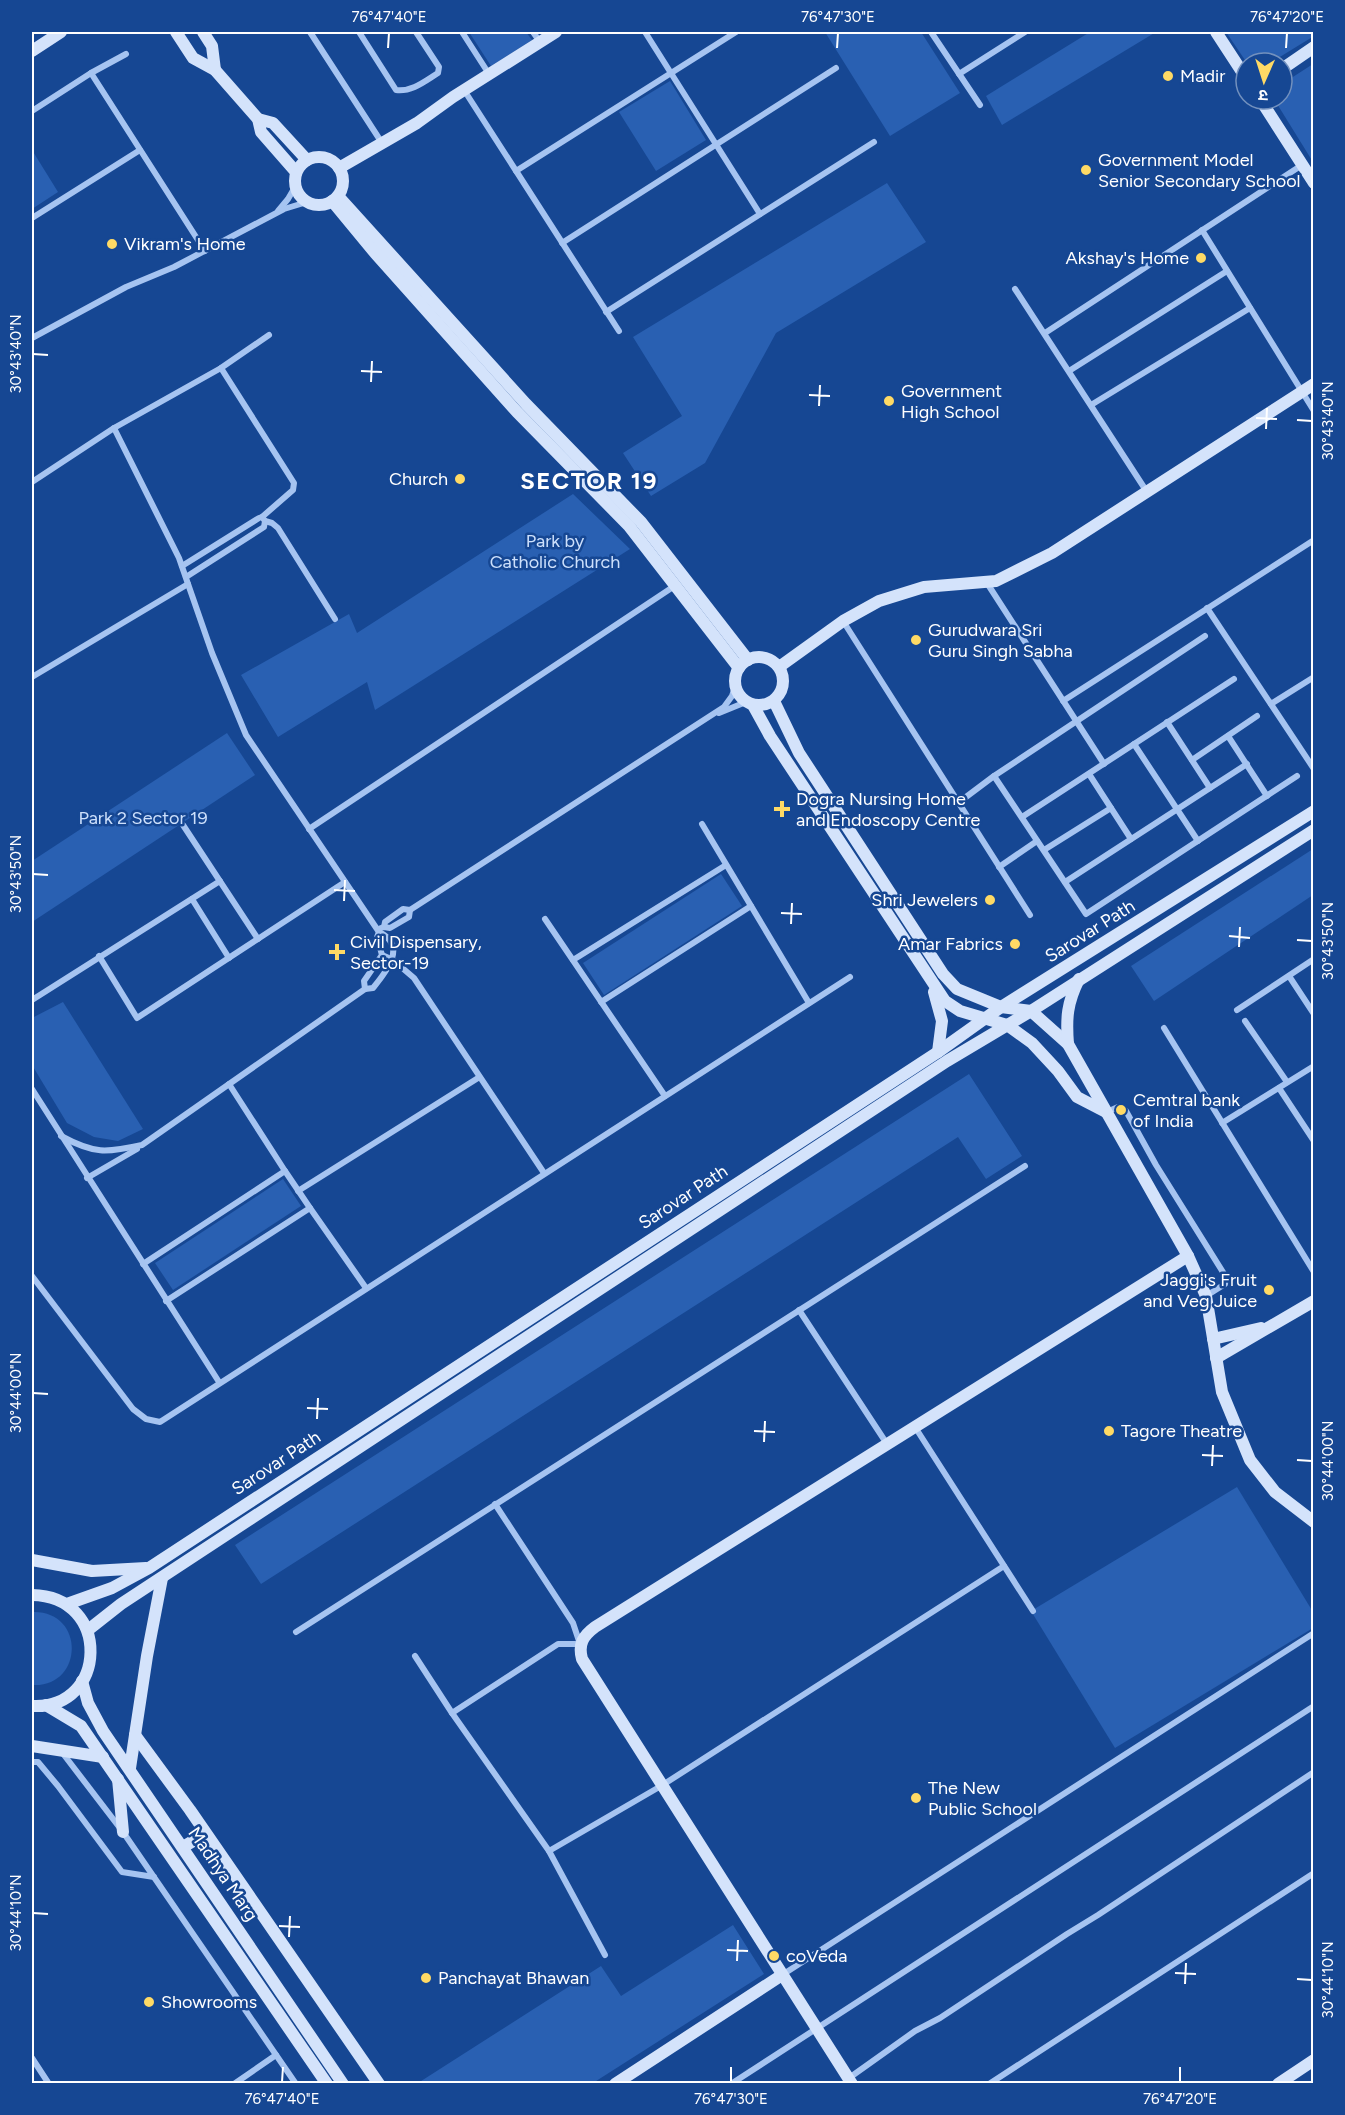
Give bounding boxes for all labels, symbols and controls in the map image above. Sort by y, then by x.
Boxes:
text: 76°47'40"E [351,8,427,26]
text: 76°47'30"E [801,8,875,26]
text: 76°47'20"E [1250,8,1324,26]
north arrow [1234,51,1294,111]
place label: Madir [1180,65,1225,87]
marker: Madir [1161,69,1175,83]
text: उ [1257,86,1268,105]
place label: Government Model Senior Secondary School [1098,149,1301,192]
marker: Government Model Senior Secondary School [1079,163,1093,177]
place label: Vikram's Home [124,233,246,255]
marker: Vikram's Home [105,237,119,251]
place label: Akshay's Home [1066,247,1189,269]
marker: Akshay's Home [1194,251,1208,265]
text: 30°43'40"N [7,314,25,394]
place label: Government High School [901,380,1002,423]
text: 30°43'40"N [1319,381,1337,461]
marker: Government High School [882,394,896,408]
district label: SECTOR 19 [520,466,658,495]
place label: Church [389,468,448,490]
marker: Church [453,472,467,486]
park label: Park by Catholic Church [490,530,620,573]
place label: Gurudwara Sri Guru Singh Sabha [928,619,1073,662]
marker: Gurudwara Sri Guru Singh Sabha [909,633,923,647]
place label: Dogra Nursing Home and Endoscopy Centre [796,788,981,831]
marker: Dogra Nursing Home and Endoscopy Centre [773,800,791,818]
park label: Park 2 Sector 19 [78,807,208,829]
text: 30°43'50"N [7,835,25,913]
place label: Shri Jewelers [871,889,978,911]
marker: Shri Jewelers [983,893,997,907]
street label: Sarovar Path [1041,895,1139,967]
text: 30°43'50"N [1319,902,1337,980]
place label: Civil Dispensary, Sector-19 [350,931,482,974]
place label: Amar Fabrics [898,933,1003,955]
marker: Amar Fabrics [1008,937,1022,951]
marker: Civil Dispensary, Sector-19 [328,943,346,961]
place label: Cemtral bank of India [1133,1089,1240,1132]
marker: Cemtral bank of India [1114,1103,1128,1117]
street label: Sarovar Path [634,1160,732,1234]
place label: Jaggi's Fruit and Veg Juice [1143,1269,1257,1312]
marker: Jaggi's Fruit and Veg Juice [1262,1283,1276,1297]
text: 30°44'00"N [7,1353,25,1433]
place label: Tagore Theatre [1121,1420,1242,1442]
text: 30°44'00"N [1319,1421,1337,1501]
marker: Tagore Theatre [1102,1424,1116,1438]
street label: Sarovar Path [227,1426,325,1500]
place label: The New Public School [928,1777,1037,1820]
marker: The New Public School [909,1791,923,1805]
street label: Madhya Marg [183,1823,263,1925]
text: 30°44'10"N [7,1874,25,1952]
text: 30°44'10"N [1319,1941,1337,2019]
place label: coVeda [786,1945,848,1967]
marker: coVeda [767,1949,781,1963]
place label: Panchayat Bhawan [438,1967,589,1989]
marker: Panchayat Bhawan [419,1971,433,1985]
place label: Showrooms [161,1991,257,2013]
marker: Showrooms [142,1995,156,2009]
text: 76°47'40"E [244,2090,320,2108]
text: 76°47'30"E [694,2090,768,2108]
text: 76°47'20"E [1143,2090,1217,2108]

